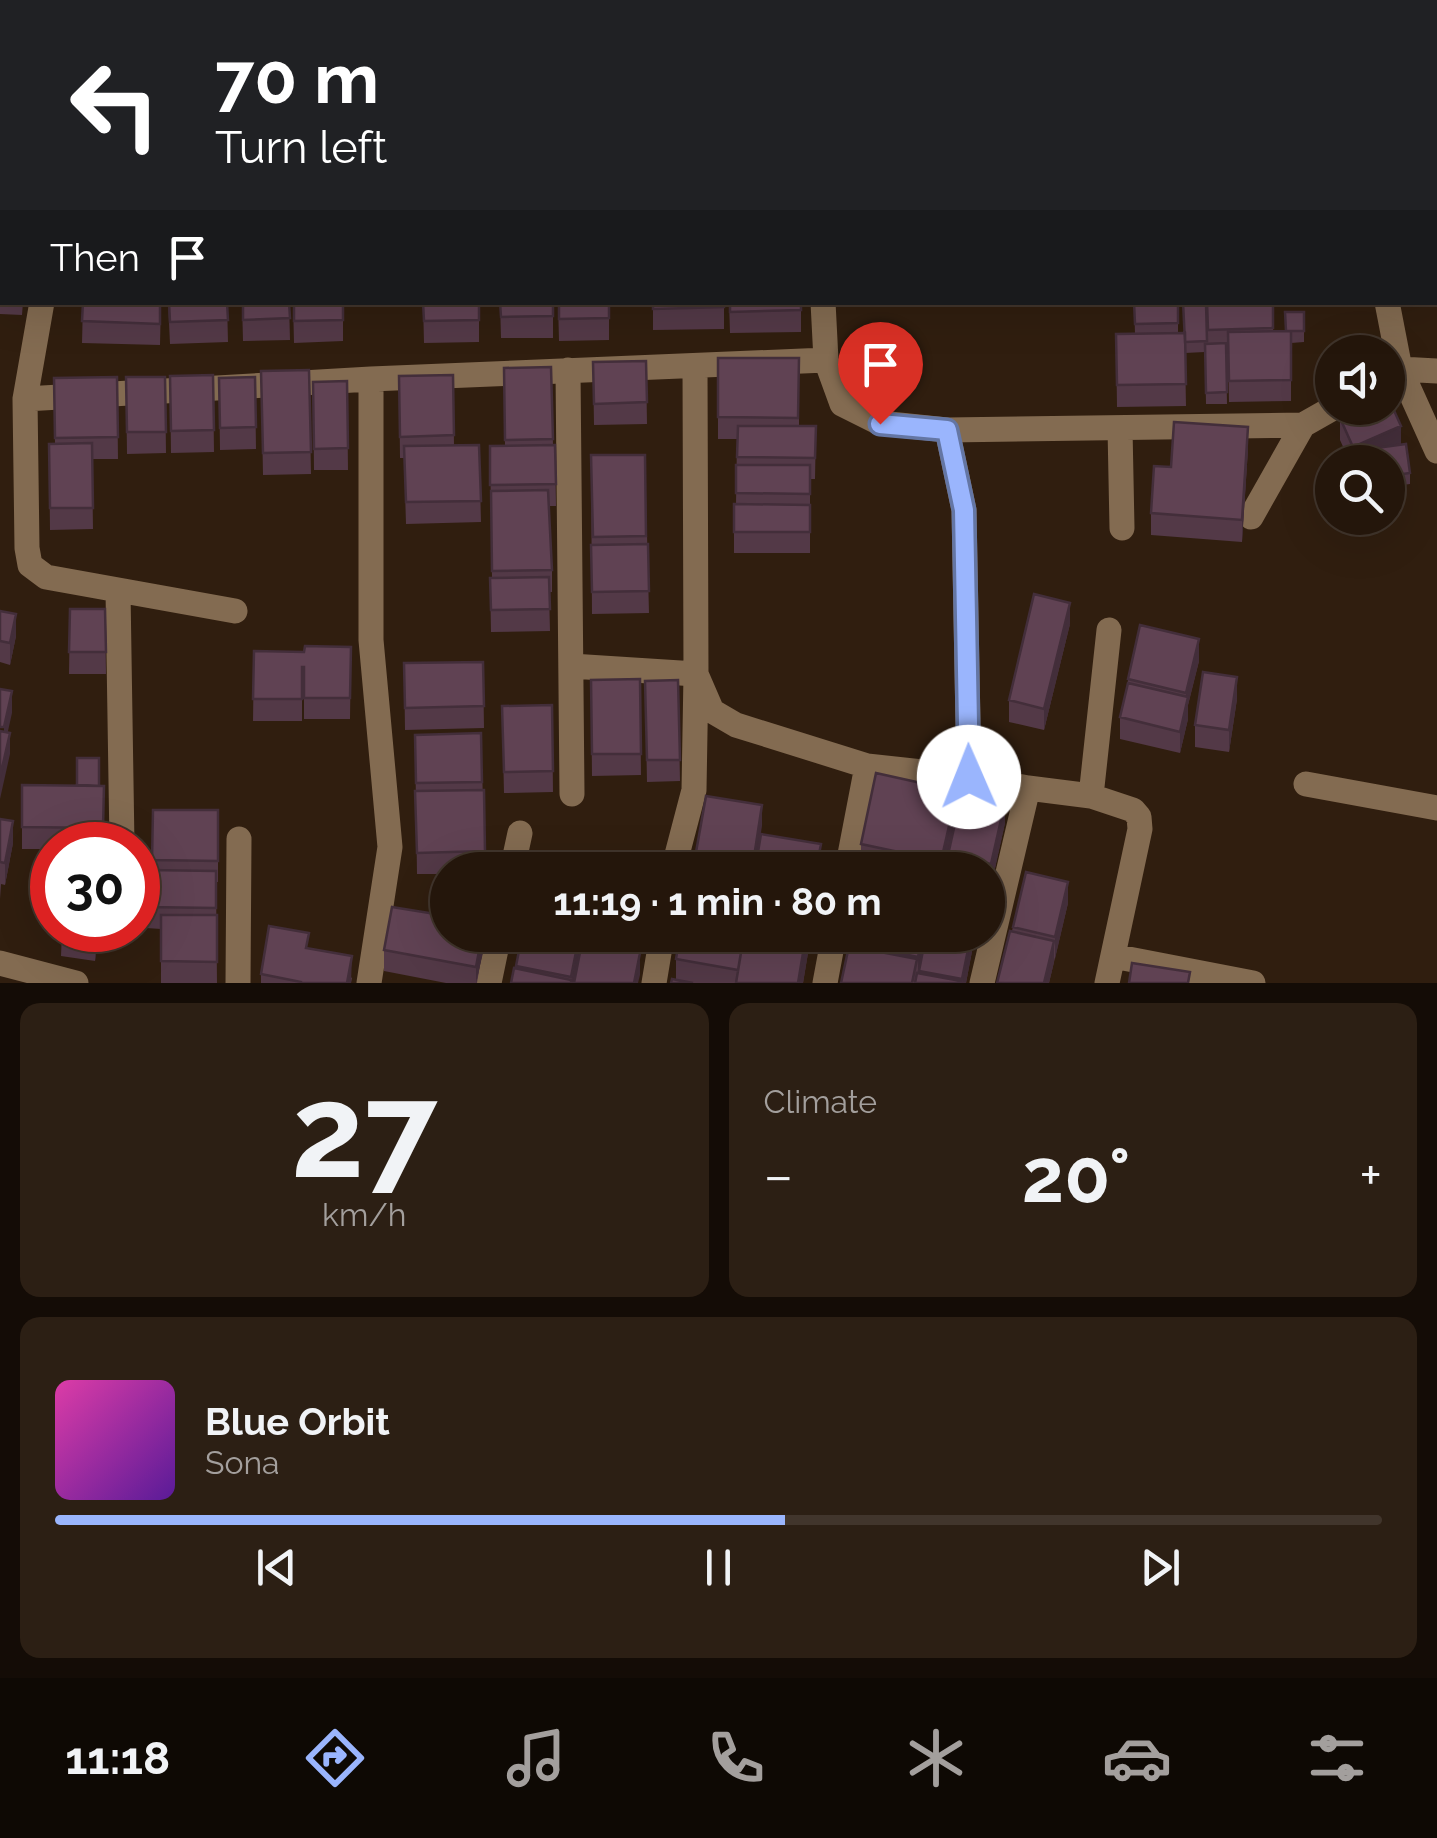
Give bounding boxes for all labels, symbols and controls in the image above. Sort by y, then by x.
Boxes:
text: 70 m [215,37,379,119]
icon: left [50,40,180,170]
text: Turn left [215,121,387,174]
icon: arrive [160,230,215,285]
text: Then [50,235,140,280]
pin [838,322,923,425]
map controls [1315,335,1405,535]
button: sound [1315,335,1405,425]
icon: arrive [853,337,908,392]
button: search [1315,445,1405,535]
position arrow [917,725,1021,829]
speed limit sign: 30 [30,822,160,952]
text: 11:19 · 1 min · 80 m [553,879,882,924]
text: 27 [291,1055,437,1207]
text: Climate [764,1083,877,1120]
text: 20° [1022,1131,1130,1220]
text: − [764,1143,793,1208]
text: + [1359,1143,1382,1208]
text: km/h [322,1196,406,1233]
text: Blue Orbit [205,1399,390,1444]
text: Sona [205,1444,280,1481]
icon: previous [249,1540,304,1595]
icon: pause [691,1540,746,1595]
icon: next [1133,1540,1188,1595]
icon: directions [300,1723,370,1793]
icon: music [501,1723,571,1793]
icon: phone [701,1723,771,1793]
icon: climate [901,1723,971,1793]
icon: car [1102,1723,1172,1793]
icon: filters [1302,1723,1372,1793]
text: 11:18 [65,1732,170,1785]

